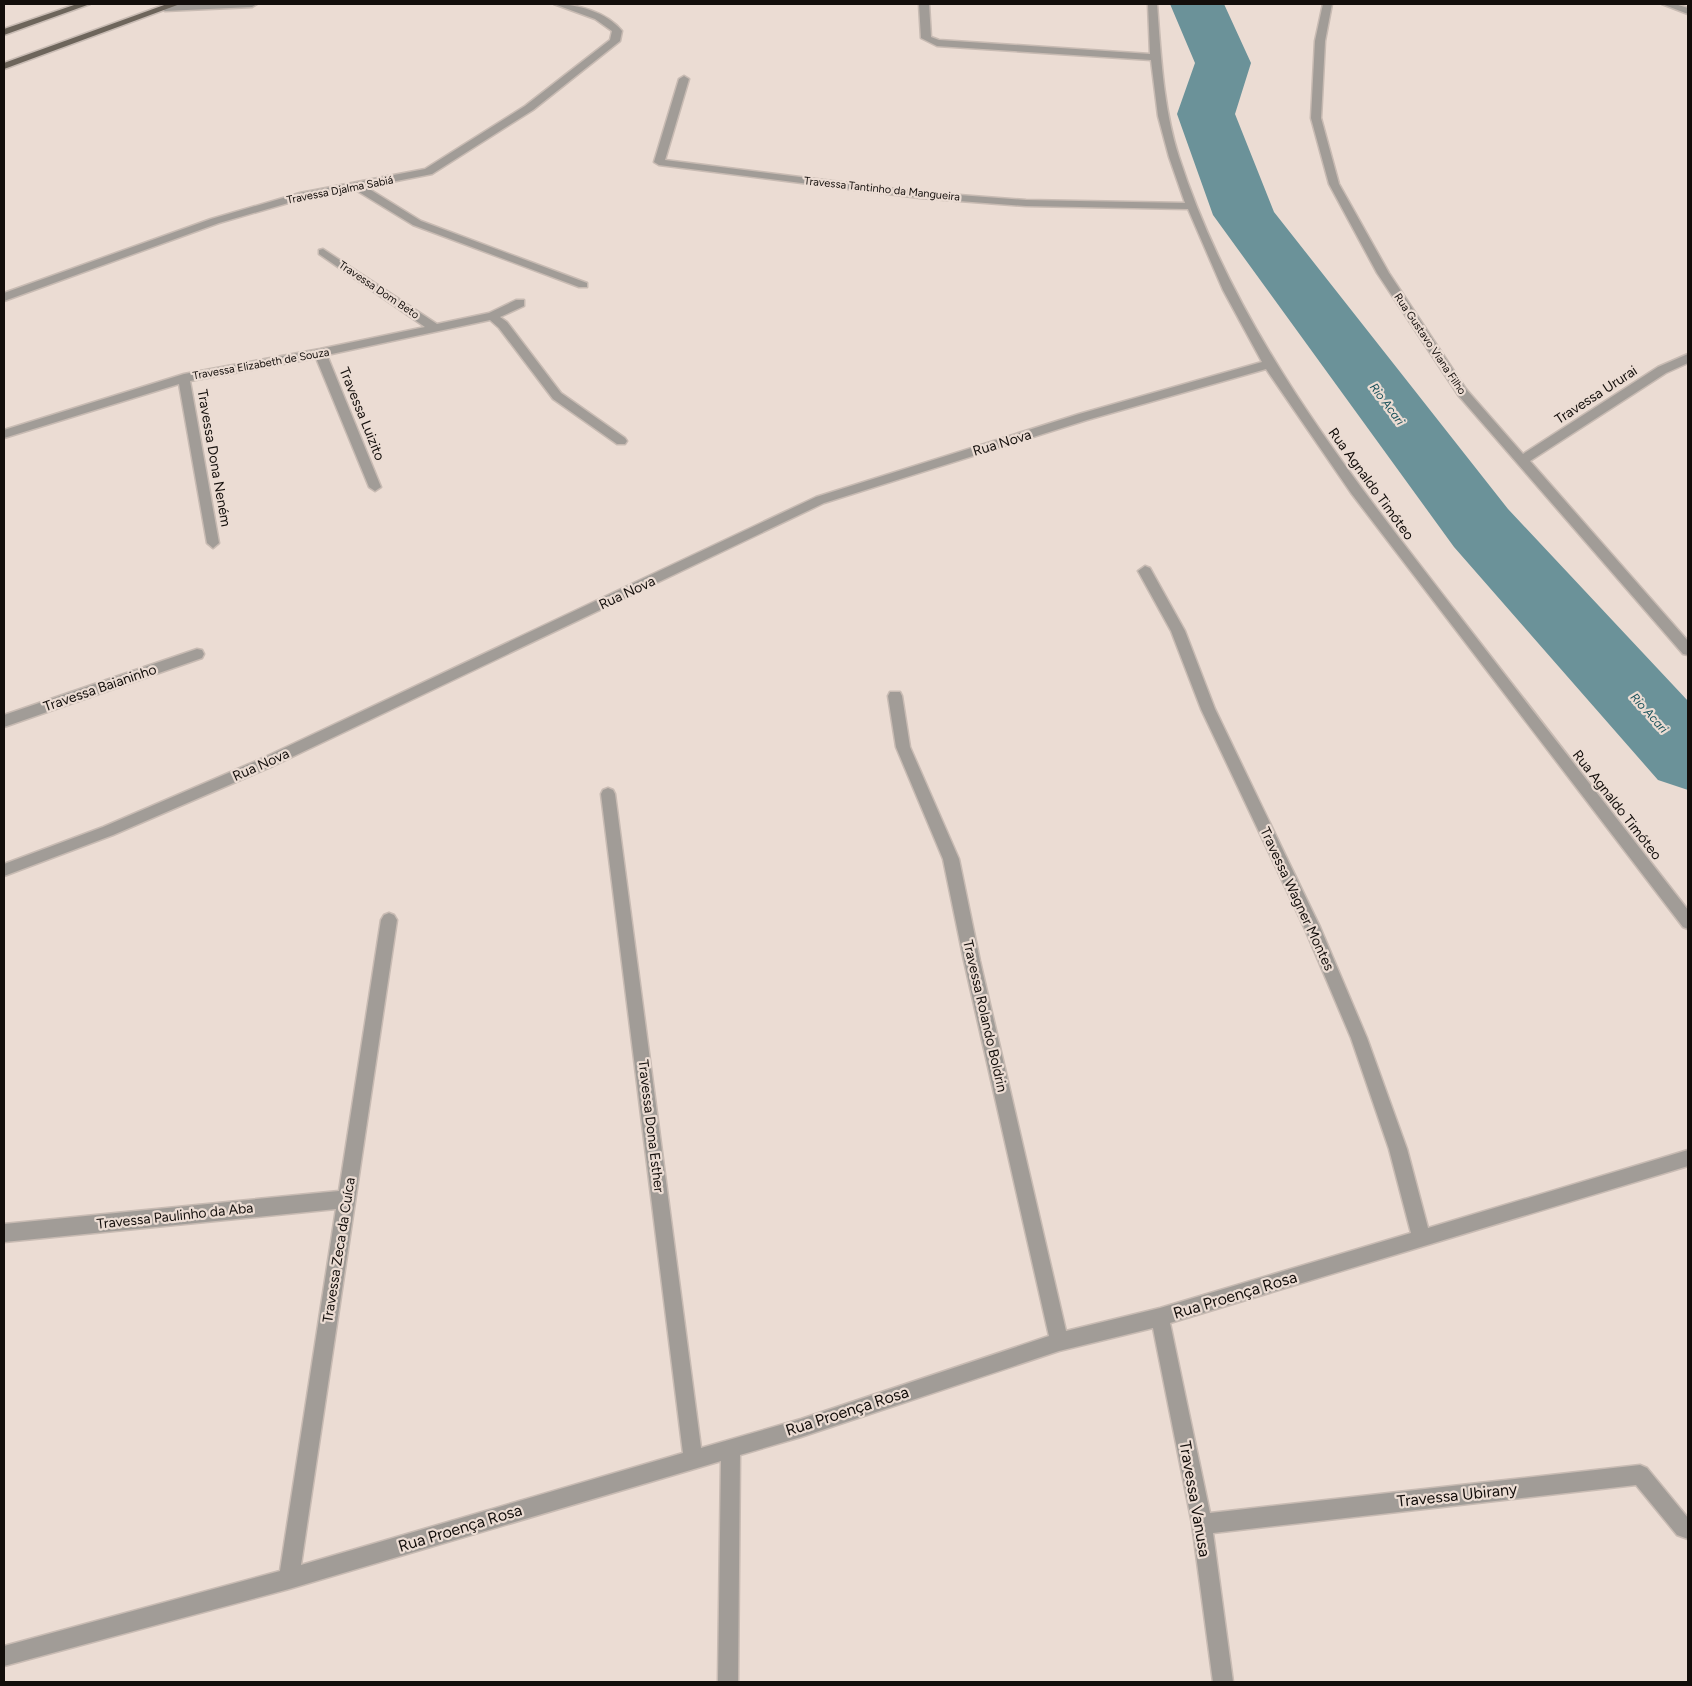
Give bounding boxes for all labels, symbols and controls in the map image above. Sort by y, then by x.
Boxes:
street label: Travessa Djalma Sabiá [286,173,394,207]
street label: Travessa Tantinho da Mangueira [803,174,961,204]
street label: Travessa Dom Beto [336,258,422,322]
street label: Rua Gustavo Viana Filho [1391,291,1469,397]
street label: Travessa Elizabeth de Souza [192,346,330,382]
street label: Travessa Ururai [1552,362,1640,428]
street label: Travessa Luizito [336,365,388,463]
water label: Rio Acari [1367,380,1407,428]
street label: Travessa Dona Neném [194,388,234,528]
street label: Rua Agnaldo Timóteo [1325,425,1417,543]
street label: Rua Nova [971,426,1033,460]
street label: Rua Nova [596,573,658,613]
street label: Travessa Baianinho [41,661,159,715]
water label: Rio Acari [1627,690,1671,736]
street label: Rua Nova [230,745,292,785]
street label: Rua Agnaldo Timóteo [1569,747,1665,863]
street label: Travessa Wagner Montes [1256,825,1338,973]
street label: Travessa Rolando Boldrin [959,938,1011,1094]
street label: Travessa Dona Esther [634,1059,668,1194]
street label: Travessa Zeca da Cuíca [319,1176,359,1324]
street label: Travessa Paulinho da Aba [96,1199,254,1233]
street label: Rua Proença Rosa [1171,1267,1299,1323]
street label: Rua Proença Rosa [783,1382,911,1440]
street label: Travessa Vanusa [1175,1439,1215,1559]
street label: Travessa Ubirany [1396,1479,1519,1511]
street label: Rua Proença Rosa [396,1500,524,1556]

